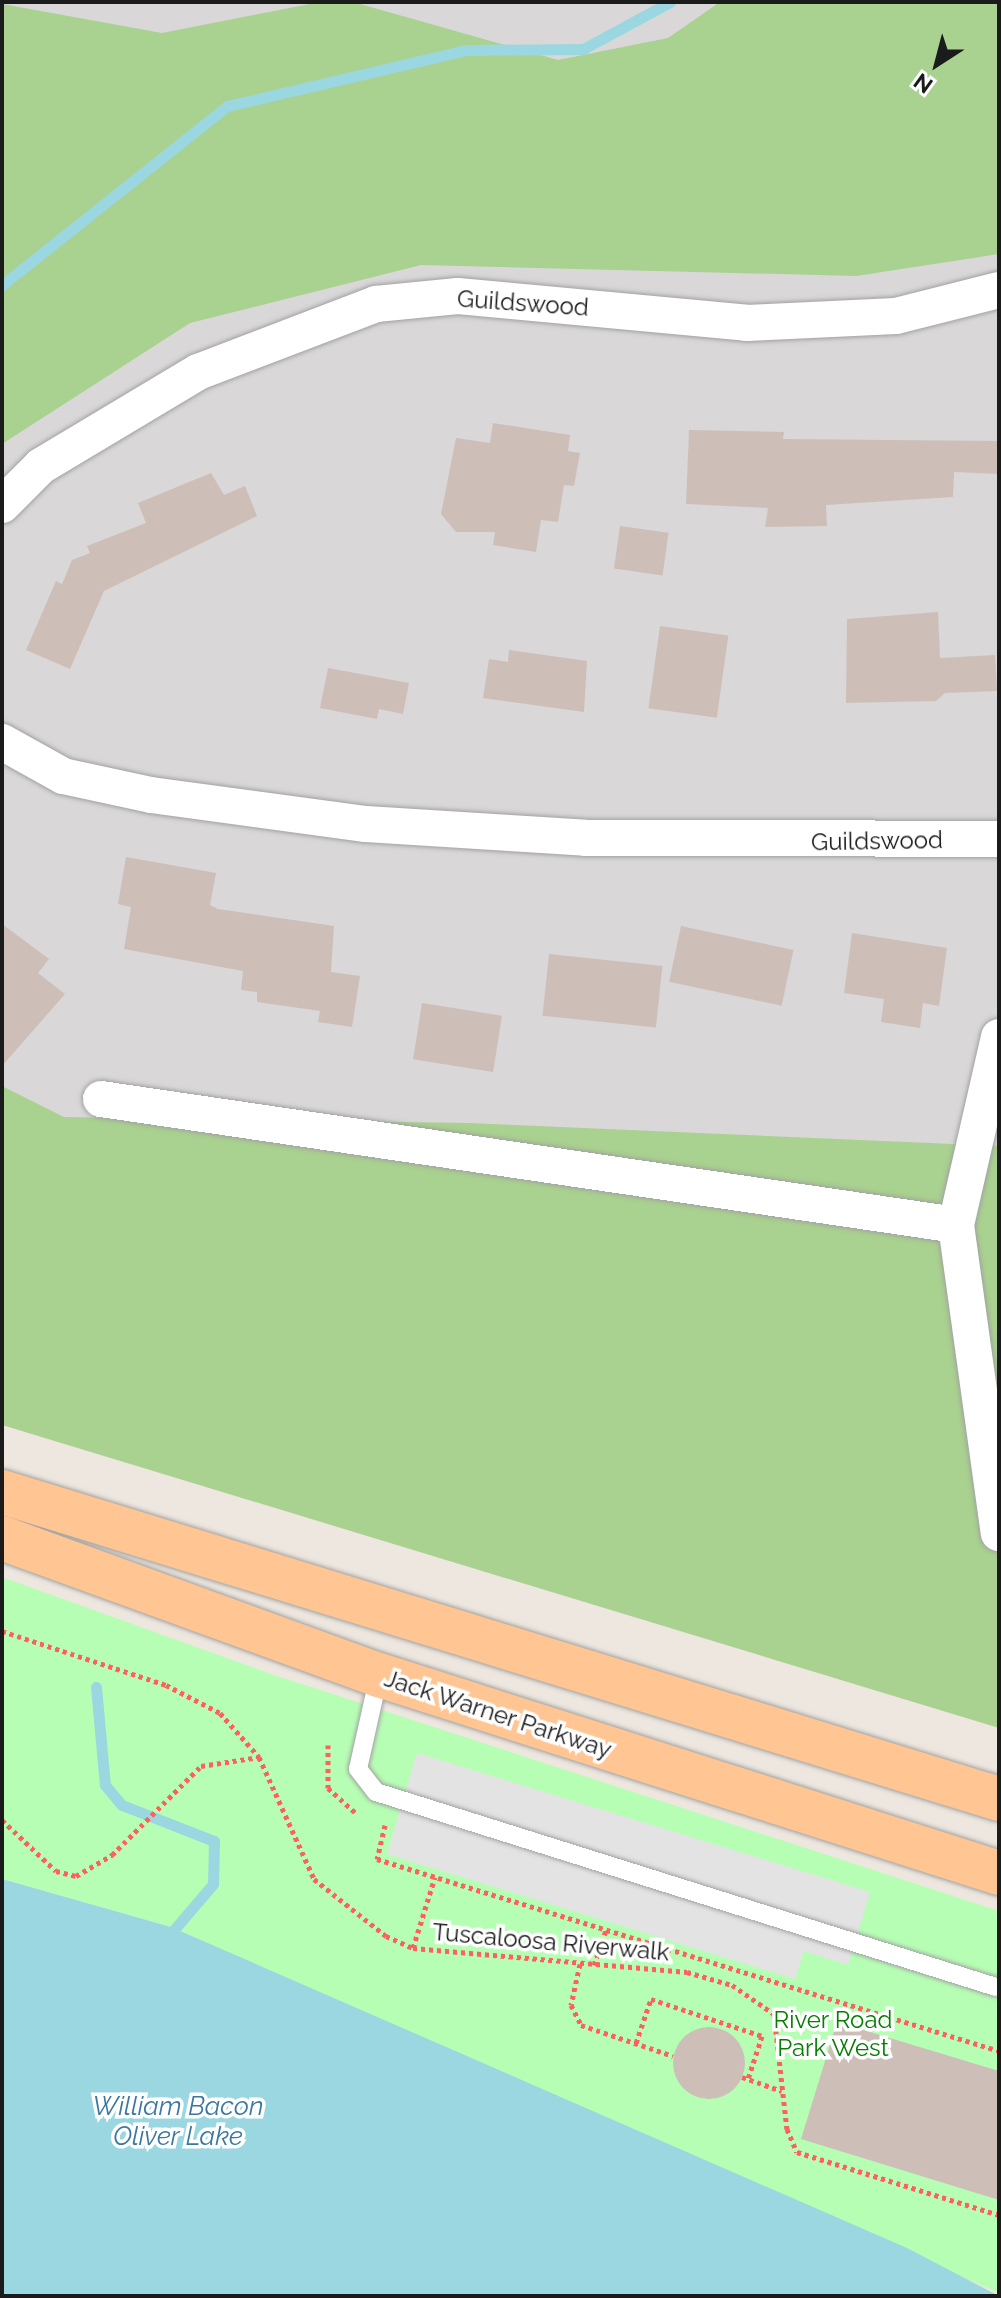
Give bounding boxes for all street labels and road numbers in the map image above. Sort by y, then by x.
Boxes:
street label: Guildswood [456,284,590,322]
street label: Guildswood [811,825,943,857]
street label: Jack Warner Parkway [380,1663,616,1765]
street label: Tuscaloosa Riverwalk [431,1917,671,1967]

